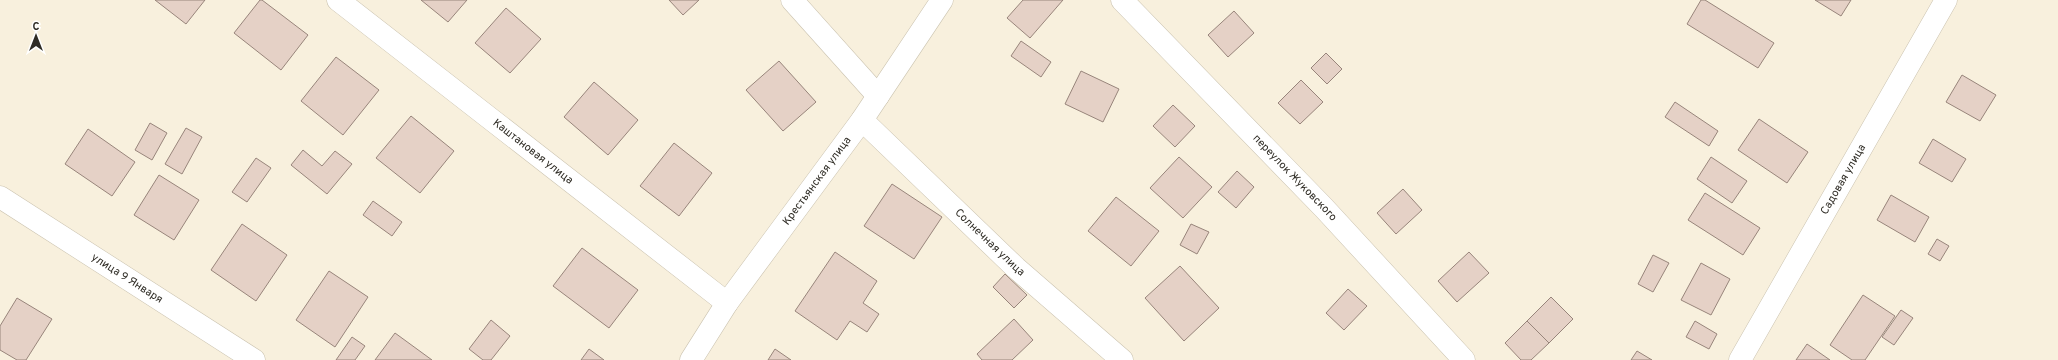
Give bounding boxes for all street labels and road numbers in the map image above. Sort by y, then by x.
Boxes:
street label: Каштановая улица [490,116,576,188]
street label: переулок Жуковского [1250,132,1340,224]
street label: Крестьянская улица [780,134,854,228]
street label: Садовая улица [1818,142,1869,217]
street label: Солнечная улица [952,206,1028,280]
street label: улица 9 Января [89,250,165,307]

